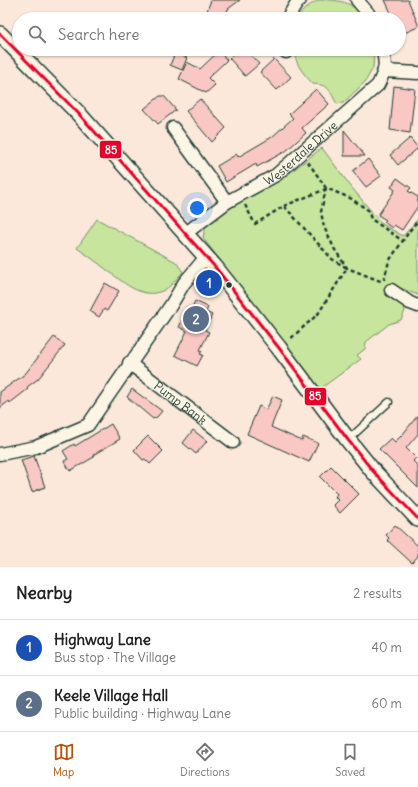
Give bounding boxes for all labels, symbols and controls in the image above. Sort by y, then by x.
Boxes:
search box [12,12,406,56]
icon: search [26,23,48,45]
text: Search here [58,25,139,44]
street label: Westerdale Drive [261,117,340,188]
line badge: 85 [99,140,122,159]
text: 85 [105,143,117,157]
your location [187,198,207,218]
pin: 1 [196,268,222,298]
unlabelled marker [224,280,234,290]
pin: 2 [183,304,209,334]
street label: Pump Bank [151,378,210,427]
line badge: 85 [304,387,327,406]
text: 85 [309,389,321,403]
text: Nearby [16,582,72,604]
text: 2 results [353,585,402,602]
text: Highway Lane [54,630,151,649]
text: 1 [26,639,32,656]
text: 40 m [371,639,402,656]
text: Bus stop · The Village [54,649,176,666]
text: Keele Village Hall [54,686,168,705]
text: 2 [25,695,33,712]
text: 60 m [371,695,402,712]
text: Public building · Highway Lane [54,705,231,722]
tab: Map [53,741,75,779]
tab: Directions [180,741,230,779]
tab: Saved [335,741,365,779]

